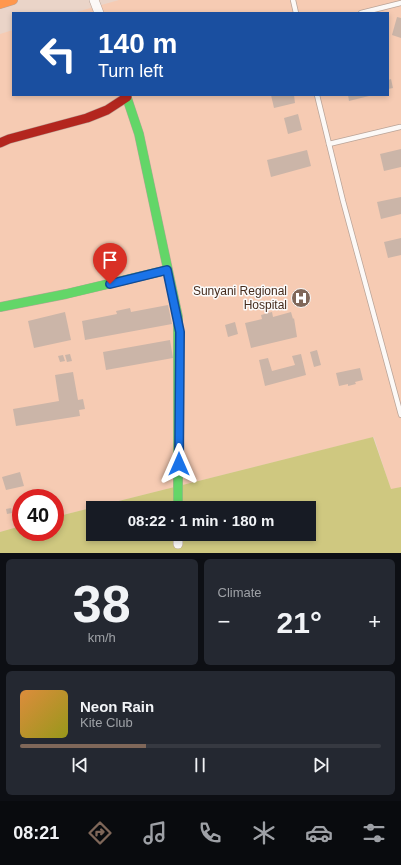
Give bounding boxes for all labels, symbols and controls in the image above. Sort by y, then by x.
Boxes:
icon: left [32,28,84,80]
text: 140 m [98,28,177,59]
text: Turn left [98,61,163,81]
pin [93,243,127,284]
icon: arrive [99,249,121,271]
place label: Sunyani Regional Hospital [193,284,287,312]
hospital icon: Sunyani Regional Hospital [290,287,312,309]
position arrow [158,443,200,485]
speed limit sign: 40 [12,489,64,541]
text: 08:22 · 1 min · 180 m [128,512,274,529]
text: 38 [73,575,131,633]
text: Climate [218,585,262,600]
text: 21° [277,606,322,639]
text: − [218,609,230,634]
text: + [368,609,381,634]
text: km/h [88,630,116,645]
text: Neon Rain [80,698,154,715]
text: Kite Club [80,715,133,730]
icon: previous [69,754,91,776]
icon: pause [189,754,211,776]
icon: next [310,754,332,776]
icon: directions [86,819,114,847]
icon: music [141,819,169,847]
icon: phone [196,819,224,847]
icon: climate [250,819,278,847]
icon: car [305,819,333,847]
icon: filters [360,819,388,847]
text: 08:21 [13,823,59,843]

